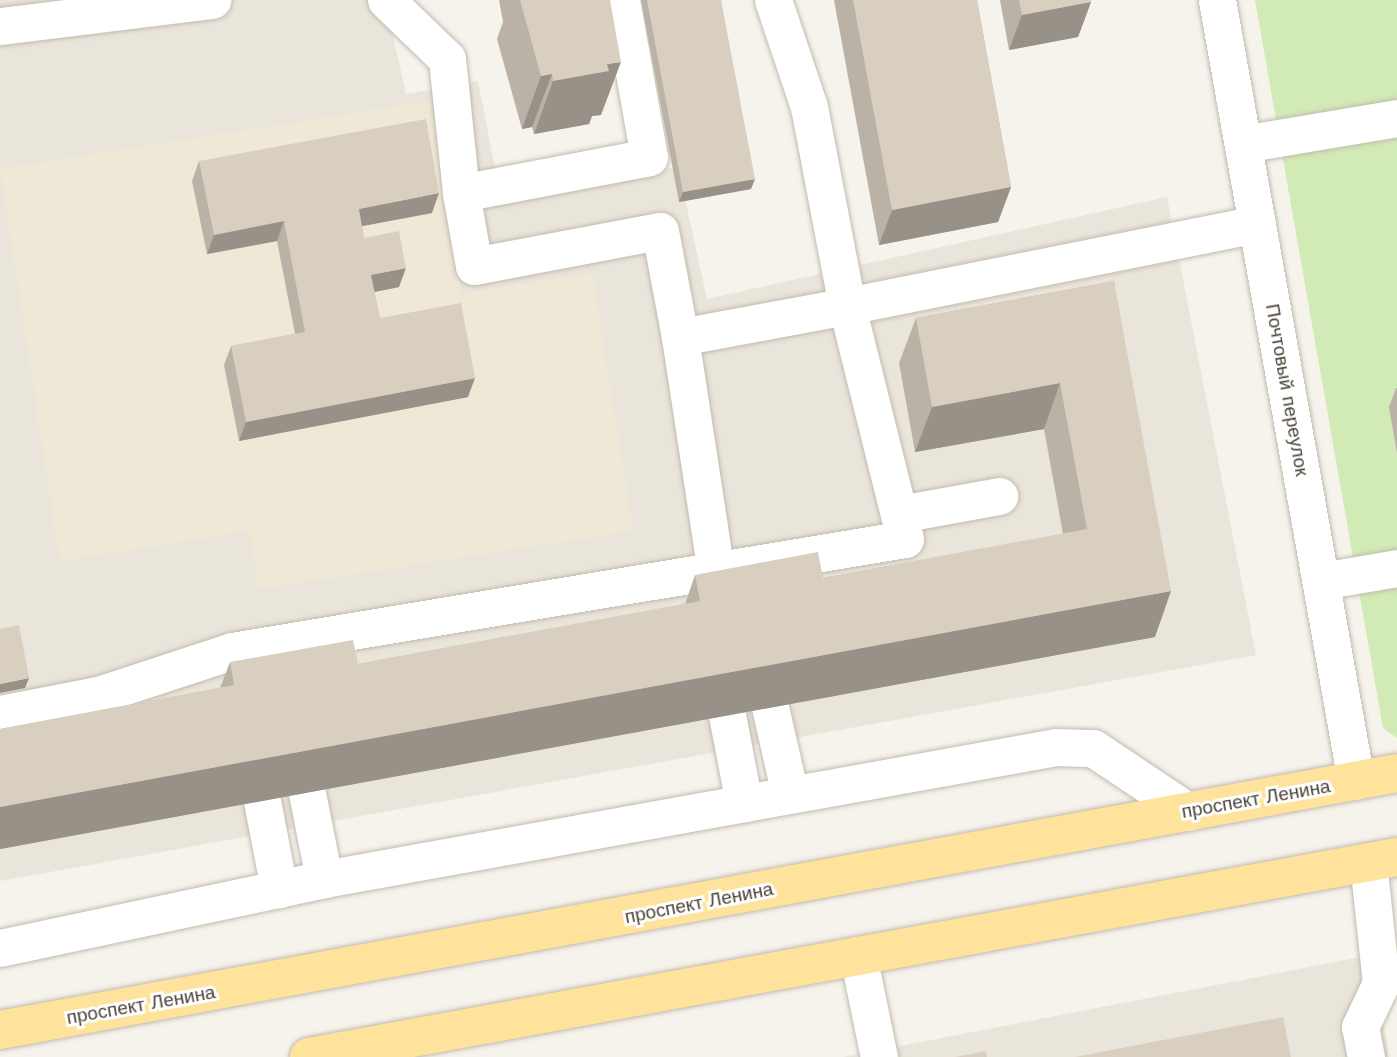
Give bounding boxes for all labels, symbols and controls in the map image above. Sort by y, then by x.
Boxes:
street label: Почтовый переулок [1261,302,1313,478]
street label: проспект Ленина [1180,775,1332,823]
street label: проспект Ленина [623,877,775,929]
street label: проспект Ленина [65,981,217,1029]

